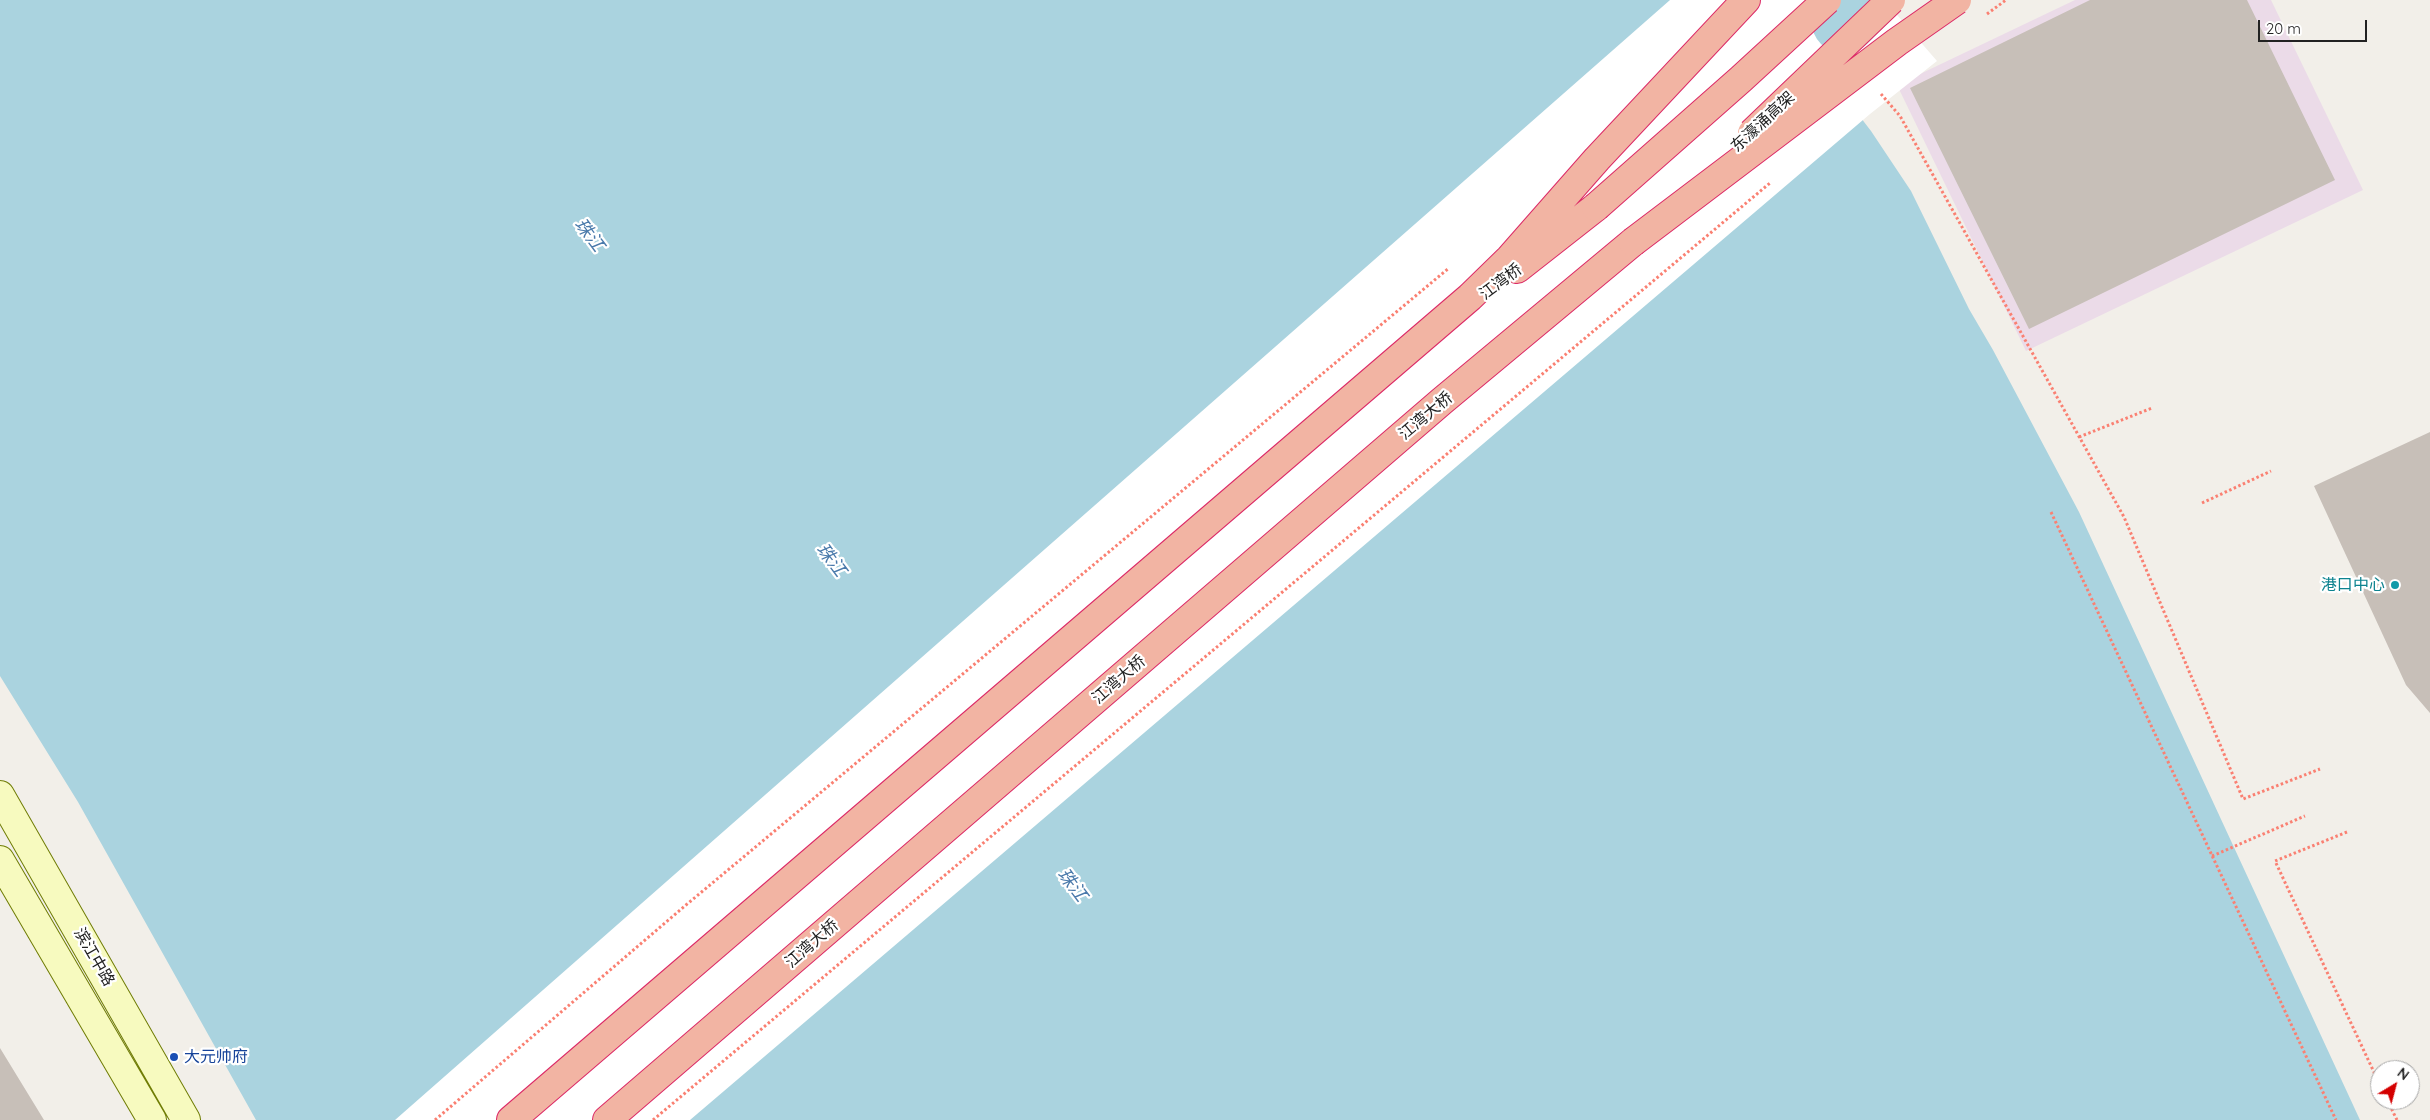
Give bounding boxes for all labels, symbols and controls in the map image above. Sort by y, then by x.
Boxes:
scale bar [2260,10,2369,42]
text: 20 m [2266,19,2301,38]
street label: 东濠涌高架 [1727,88,1799,156]
water label: 珠江 [570,214,608,256]
street label: 江湾桥 [1476,260,1526,304]
street label: 江湾大桥 [1395,388,1457,444]
water label: 珠江 [812,539,850,581]
place label: 港口中心 [2321,575,2385,595]
marker: 港口中心 [2389,579,2401,591]
street label: 江湾大桥 [1089,652,1149,708]
water label: 珠江 [1053,864,1091,906]
street label: 江湾大桥 [782,916,842,972]
street label: 滨江中路 [70,924,118,990]
place label: 大元帅府 [184,1047,248,1067]
marker: 大元帅府 [168,1051,180,1063]
north arrow [2370,1060,2420,1110]
text: N [2394,1064,2413,1084]

